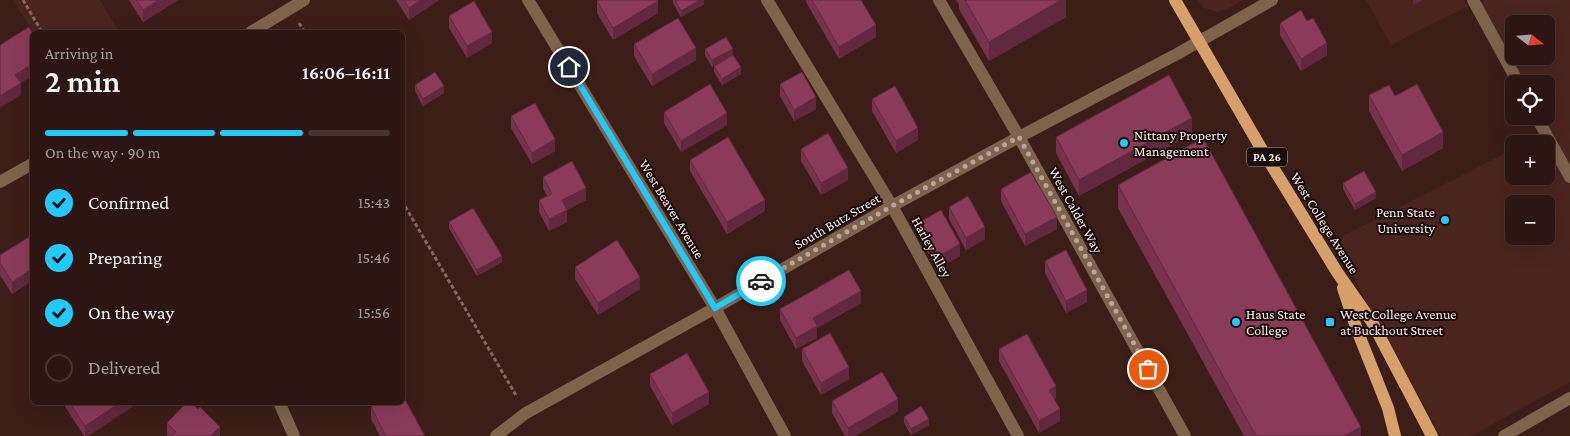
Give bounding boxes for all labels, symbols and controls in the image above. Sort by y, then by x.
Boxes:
north arrow [1505,15,1555,65]
map controls [1505,15,1555,245]
text: Arriving in [45,45,113,62]
pin [548,46,590,88]
icon: home [555,53,583,81]
text: 16:06–16:11 [302,62,390,83]
text: 2 min [45,63,120,99]
button: locate [1505,75,1555,125]
place label: Nittany Property Management [1134,127,1228,159]
button: + [1505,135,1555,185]
marker: Nittany Property Management [1118,137,1130,149]
text: On the way · 90 m [45,144,160,161]
road number: PA 26 [1247,148,1287,166]
street label: West Beaver Avenue [636,157,708,261]
street label: West Calder Way [1046,164,1106,256]
street label: West College Avenue [1287,169,1363,277]
icon: check [45,189,73,217]
street label: South Butz Street [791,190,883,252]
text: Confirmed [88,192,169,213]
text: 15:43 [358,194,390,211]
button: − [1505,195,1555,245]
place label: Penn State University [1376,204,1436,236]
street label: Harley Alley [909,214,956,281]
marker: Penn State University [1439,214,1451,226]
icon: check [45,244,73,272]
text: Preparing [88,247,162,268]
text: 15:46 [357,249,390,266]
courier [736,256,786,306]
icon: car [747,267,775,295]
icon: check [45,299,73,327]
text: On the way [88,302,174,323]
text: 15:56 [358,304,390,321]
place label: Haus State College [1246,306,1306,338]
place label: West College Avenue at Buckhout Street [1340,306,1457,338]
marker: Haus State College [1230,316,1242,328]
marker: West College Avenue at Buckhout Street [1324,316,1336,328]
pin [1127,348,1169,390]
icon: bag [1134,355,1162,383]
text: Delivered [88,357,161,378]

